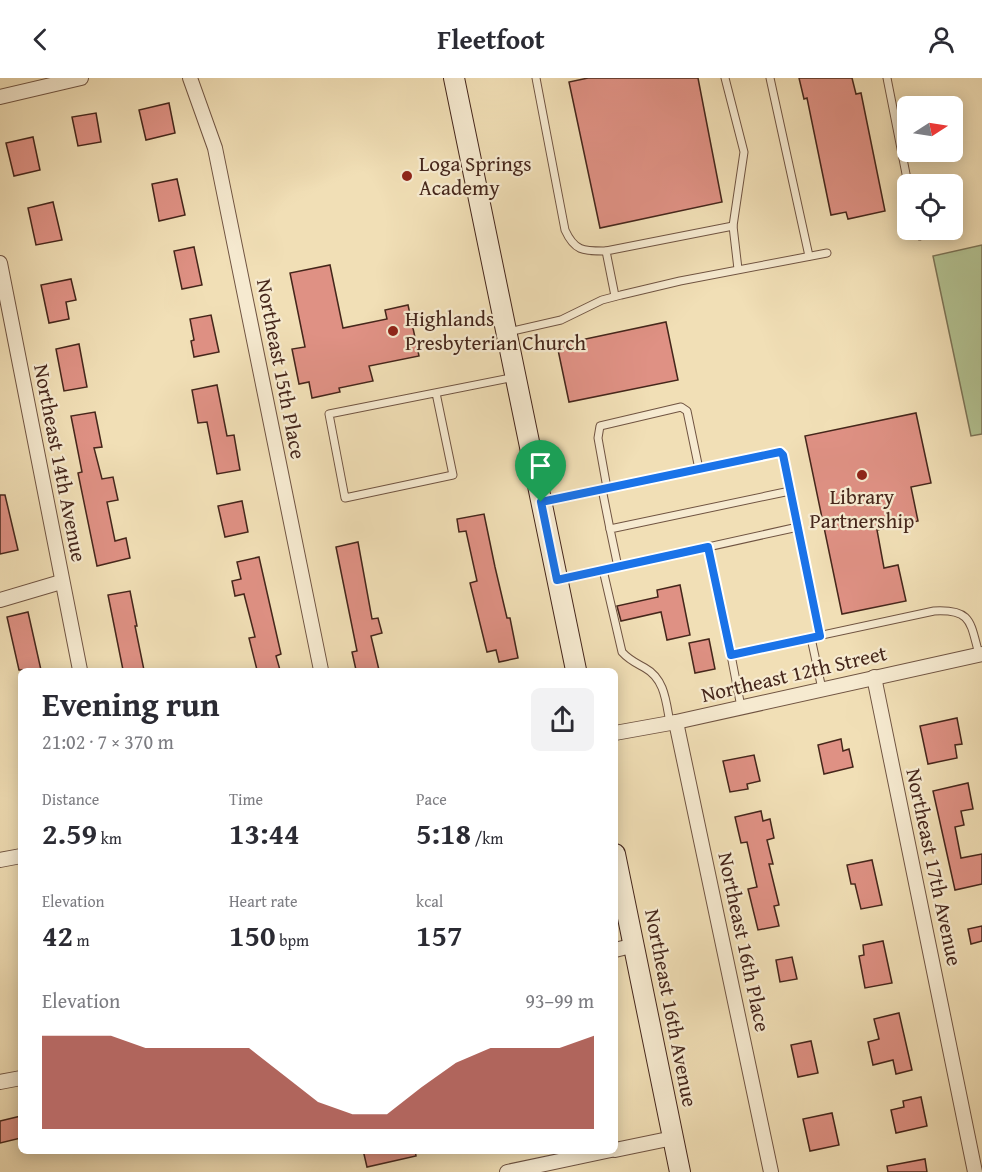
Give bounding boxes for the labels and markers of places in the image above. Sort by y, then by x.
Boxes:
place label: Loga Springs Academy [419,148,532,203]
marker: Loga Springs Academy [400,169,414,183]
place label: Highlands Presbyterian Church [405,303,586,358]
marker: Highlands Presbyterian Church [386,324,400,338]
pin [515,440,566,502]
marker: Library Partnership [855,468,869,482]
place label: Library Partnership [810,481,914,536]

